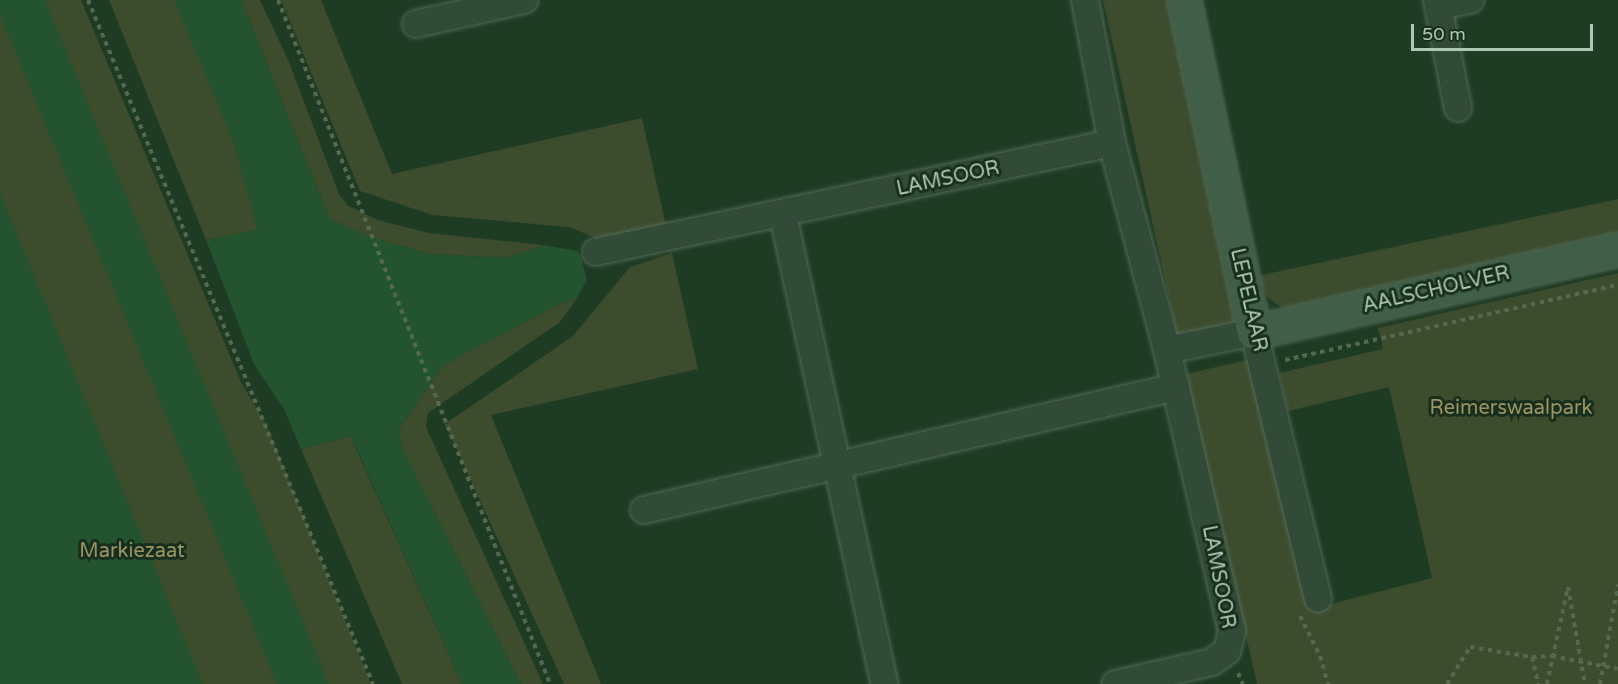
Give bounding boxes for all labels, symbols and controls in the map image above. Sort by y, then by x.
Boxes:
scale bar [1414,12,1596,50]
text: 50 m [1422,23,1466,45]
street label: LAMSOOR [894,156,1002,202]
street label: LEPELAAR [1224,246,1272,354]
street label: AALSCHOLVER [1360,261,1512,319]
park label: Reimerswaalpark [1430,396,1592,420]
street label: LAMSOOR [1196,523,1240,631]
park label: Markiezaat [79,539,185,563]

